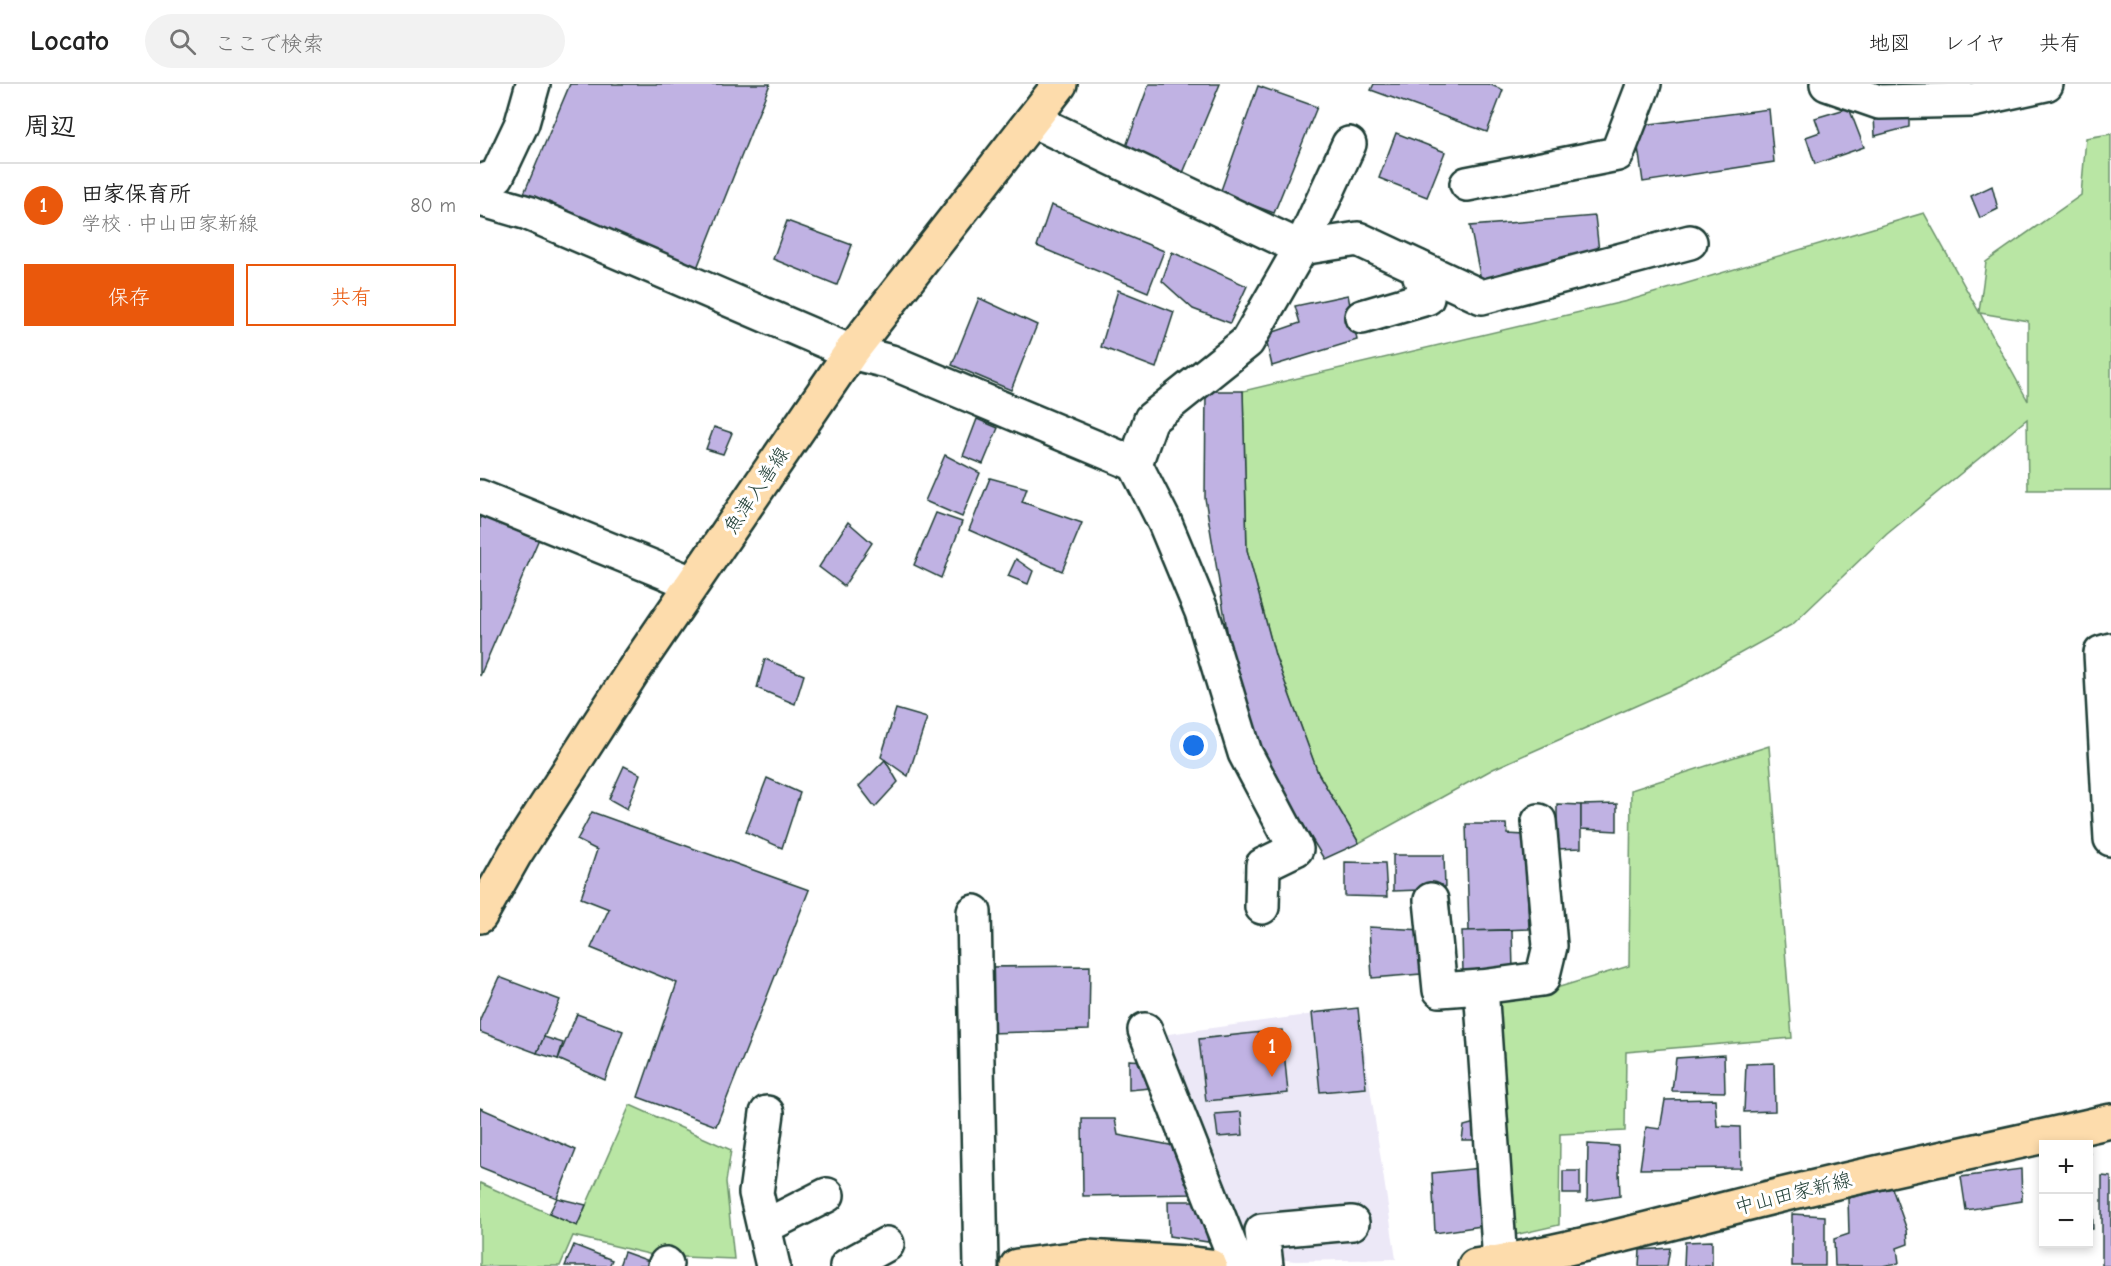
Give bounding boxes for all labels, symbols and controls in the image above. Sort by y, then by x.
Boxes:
search box [145,14,565,68]
text: Locato [30,25,109,57]
icon: search [166,25,199,58]
text: ここで検索 [214,31,324,57]
text: 地図 [1869,31,1911,55]
text: レイヤ [1944,31,2006,55]
text: 共有 [2039,31,2081,55]
text: 周辺 [24,112,76,142]
text: 田家保育所 [81,181,191,207]
text: 1 [40,194,47,217]
text: 80 m [410,194,456,217]
text: 学校 · 中山田家新線 [81,212,258,235]
button: 保存 [24,264,234,326]
button: 共有 [246,264,456,326]
street label: 魚津入善線 [719,442,794,538]
your location [1179,731,1208,760]
pin: 1 [1252,1028,1292,1077]
map controls [2039,1140,2093,1248]
button: + [2039,1140,2093,1194]
street label: 中山田家新線 [1732,1168,1854,1219]
button: − [2039,1194,2093,1248]

